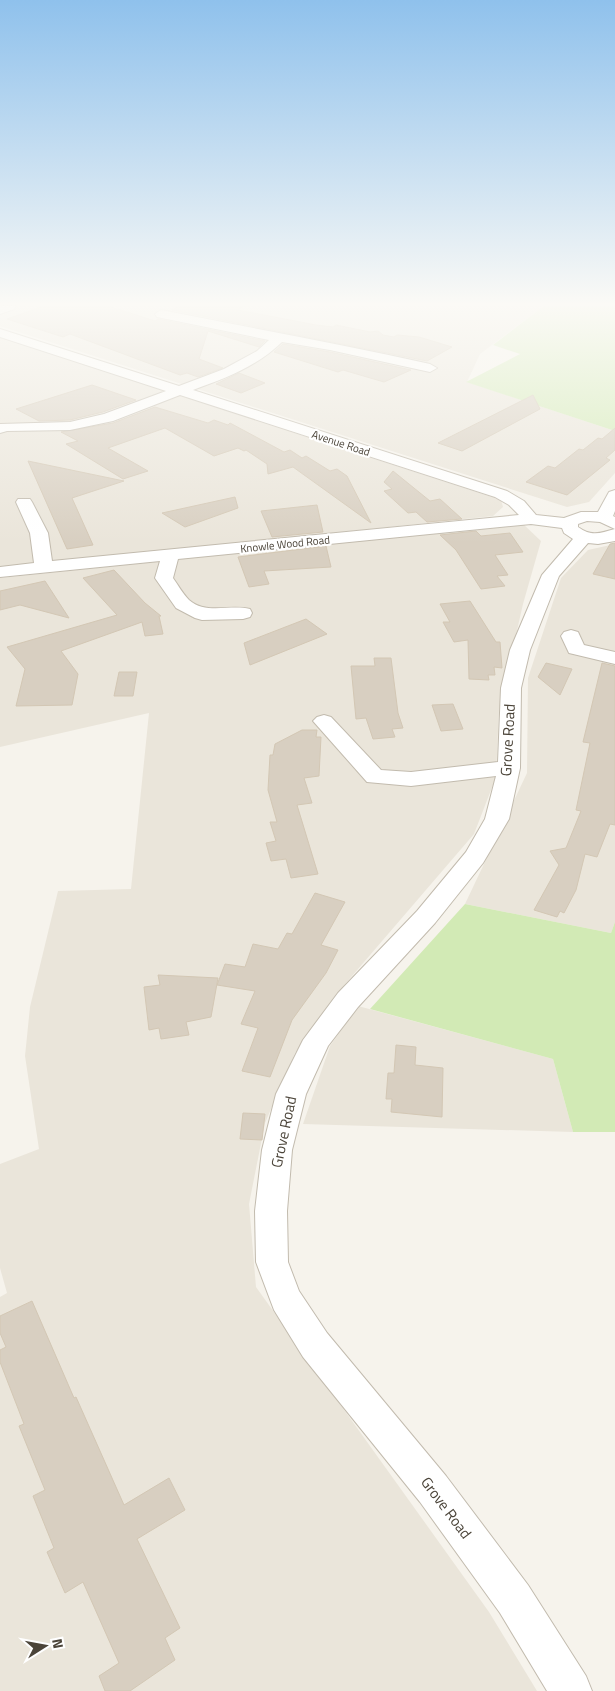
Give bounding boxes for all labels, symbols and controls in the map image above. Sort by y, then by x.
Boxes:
street label: Avenue Road [310,426,372,460]
street label: Knowle Wood Road [239,531,331,557]
street label: Grove Road [494,703,521,777]
street label: Grove Road [265,1094,302,1170]
street label: Grove Road [415,1472,477,1544]
north arrow [20,1621,70,1671]
text: N [47,1637,69,1650]

